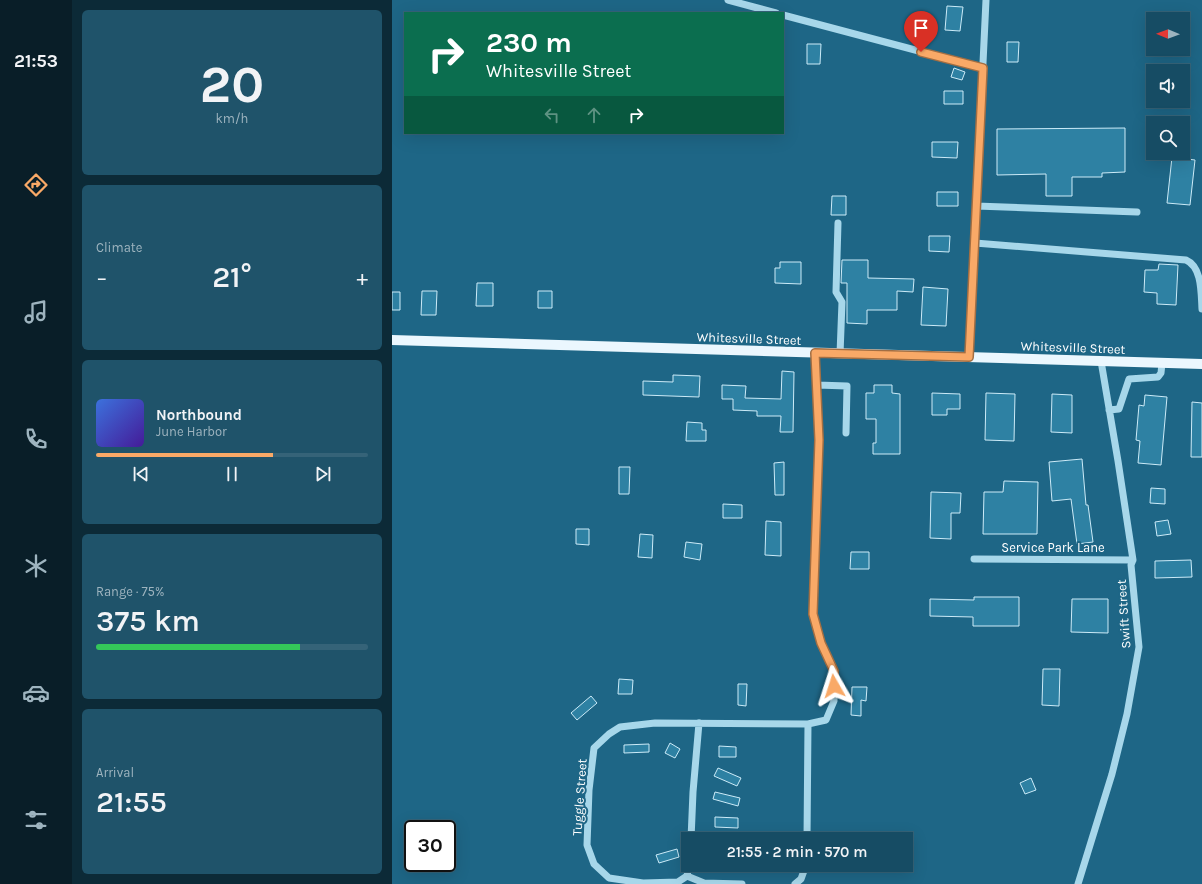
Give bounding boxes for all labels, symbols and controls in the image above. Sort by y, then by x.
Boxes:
pin [904,11,938,52]
north arrow [1146,12,1190,56]
map controls [1146,12,1190,160]
icon: arrive [910,17,932,39]
text: 230 m [486,26,572,59]
icon: right [420,28,472,80]
text: 21:53 [14,50,58,72]
text: 20 [200,54,264,115]
text: Whitesville Street [486,60,631,82]
button: sound [1146,64,1190,108]
icon: left [541,104,563,126]
icon: ahead [583,104,605,126]
icon: right [625,104,647,126]
text: km/h [216,111,248,126]
button: search [1146,116,1190,160]
icon: directions [22,171,50,199]
text: Climate [96,240,142,255]
text: 21° [212,259,252,295]
text: − [96,265,108,291]
text: + [356,265,368,291]
icon: music [22,298,50,326]
street label: Whitesville Street [696,329,802,348]
street label: Whitesville Street [1020,338,1126,357]
text: Northbound [156,406,242,424]
text: June Harbor [156,424,227,439]
icon: phone [22,425,50,453]
icon: previous [130,463,152,485]
icon: pause [221,463,243,485]
icon: next [312,463,334,485]
street label: Service Park Lane [1001,540,1105,555]
icon: climate [22,552,50,580]
street label: Swift Street [1114,579,1133,649]
text: Range · 75% [96,584,164,599]
text: 375 km [96,603,200,639]
position arrow [813,665,855,707]
icon: car [22,679,50,707]
street label: Tuggle Street [569,758,590,836]
text: Arrival [96,765,134,780]
text: 21:55 [96,784,167,820]
icon: filters [22,806,50,834]
speed limit sign: 30 [404,820,456,872]
text: 21:55 · 2 min · 570 m [727,843,867,861]

